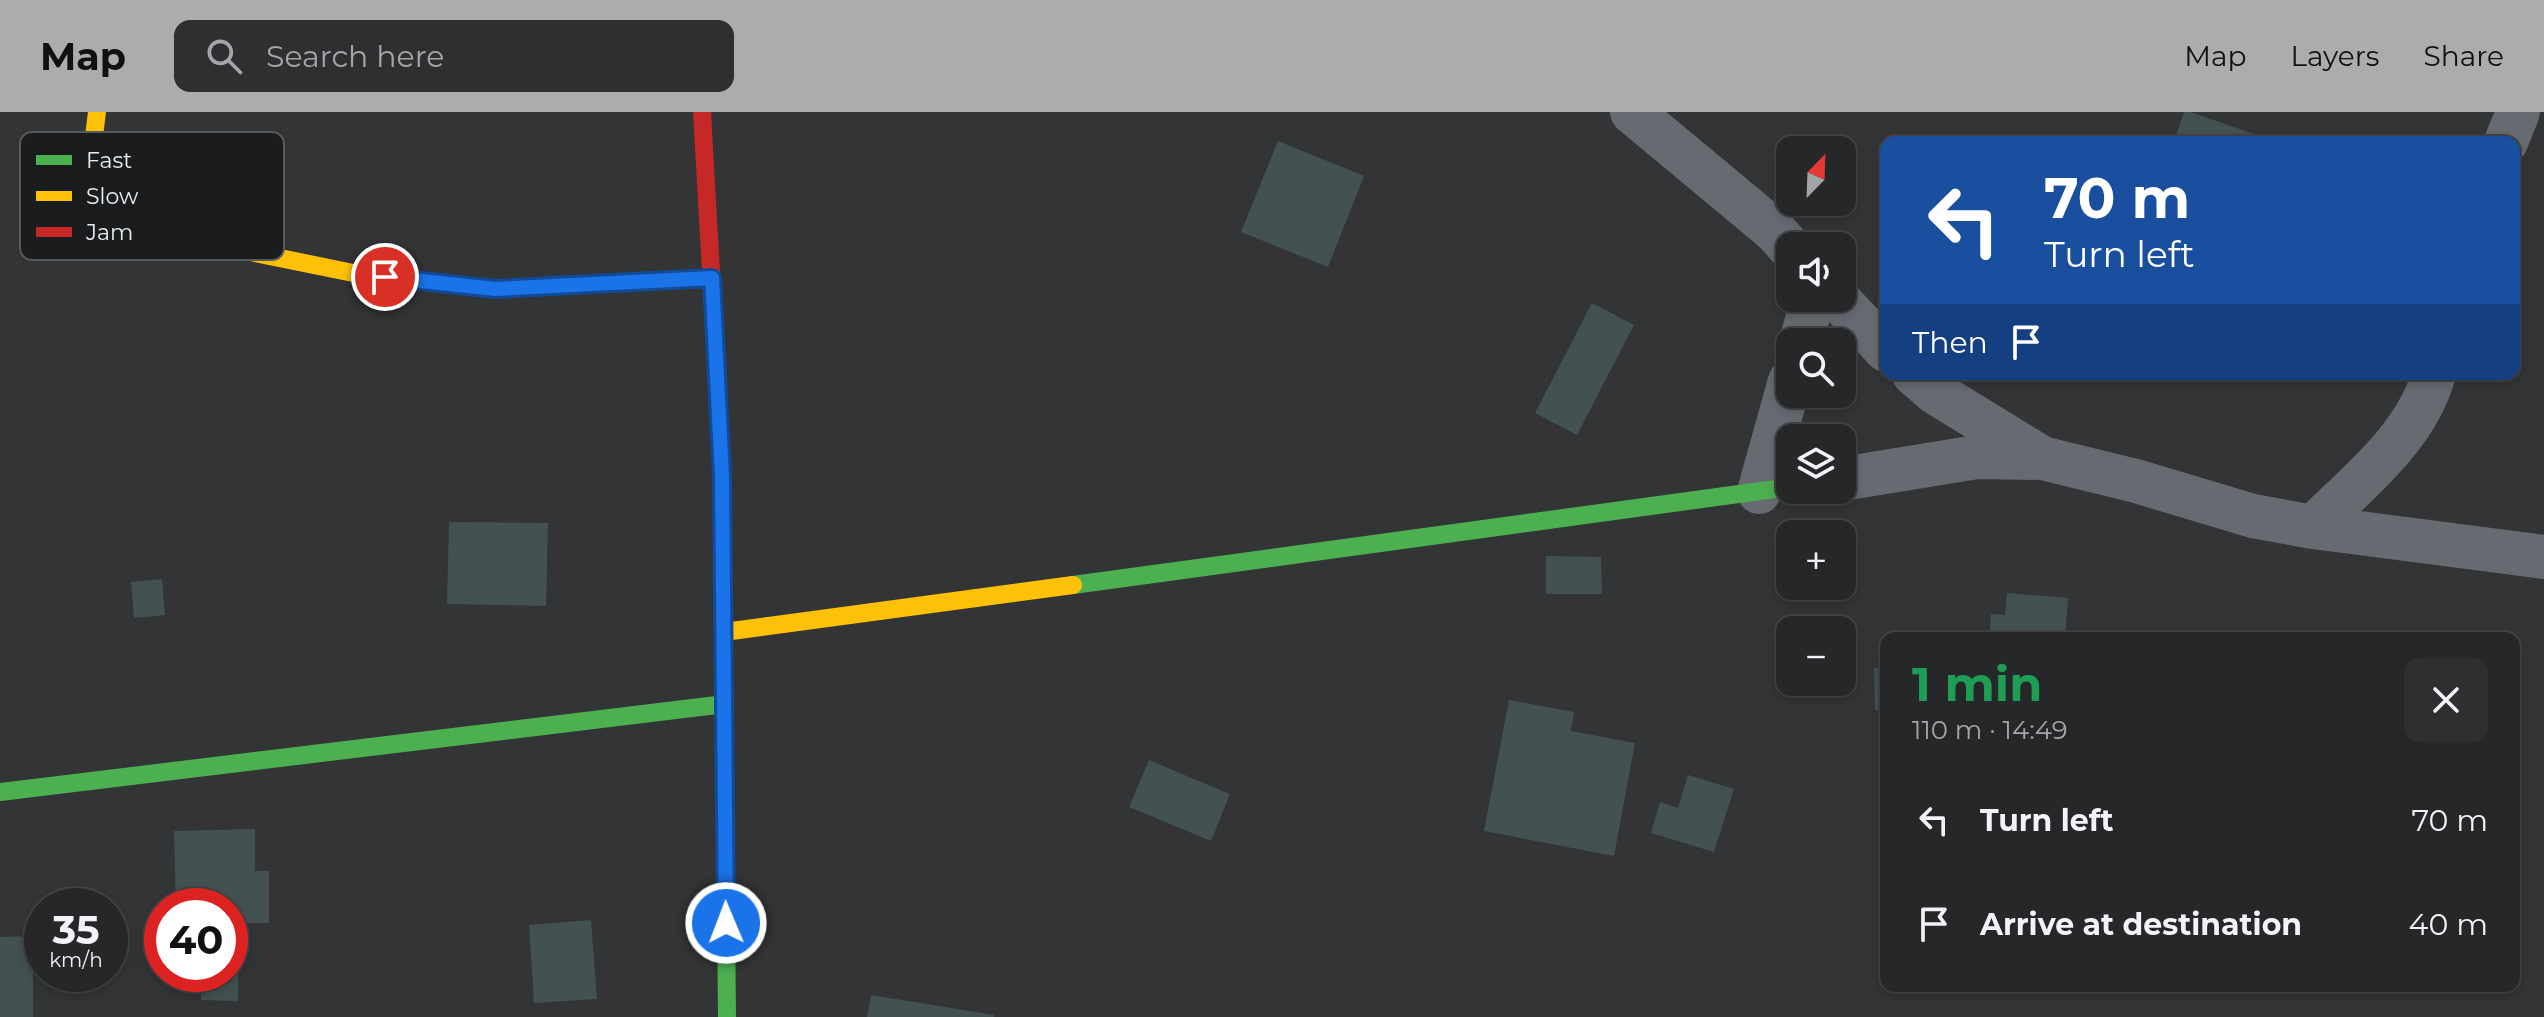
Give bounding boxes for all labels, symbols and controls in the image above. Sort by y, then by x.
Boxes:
search box [174,20,734,92]
text: Map [40,33,126,80]
icon: search [202,34,246,78]
text: Search here [266,38,444,75]
text: Map [2184,39,2247,73]
text: Layers [2291,39,2380,73]
text: Share [2424,39,2504,73]
legend [20,132,284,260]
north arrow [1776,136,1856,216]
map controls [1776,136,1856,696]
text: Fast [86,147,132,174]
text: 70 m [2044,164,2190,232]
icon: left [1912,168,2016,272]
text: Slow [86,183,139,210]
text: Jam [85,219,133,246]
button: sound [1776,232,1856,312]
text: Turn left [2044,232,2195,276]
pin [351,243,419,311]
icon: arrive [363,255,407,299]
icon: arrive [2004,320,2048,364]
text: Then [1912,324,1988,361]
button: search [1776,328,1856,408]
button: layers [1776,424,1856,504]
button: + [1776,520,1856,600]
button: − [1776,616,1856,696]
text: 1 min [1912,655,2042,713]
button: close [2404,658,2488,742]
text: 110 m · 14:49 [1912,714,2068,746]
icon: left [1912,798,1956,842]
text: Turn left [1980,802,2113,839]
text: 70 m [2411,802,2488,839]
position arrow [684,881,768,965]
speed limit sign: 40 [144,888,248,992]
icon: arrive [1912,902,1956,946]
text: 35 [52,905,100,954]
text: Arrive at destination [1980,906,2302,943]
text: 40 m [2409,906,2488,943]
text: km/h [49,948,103,972]

